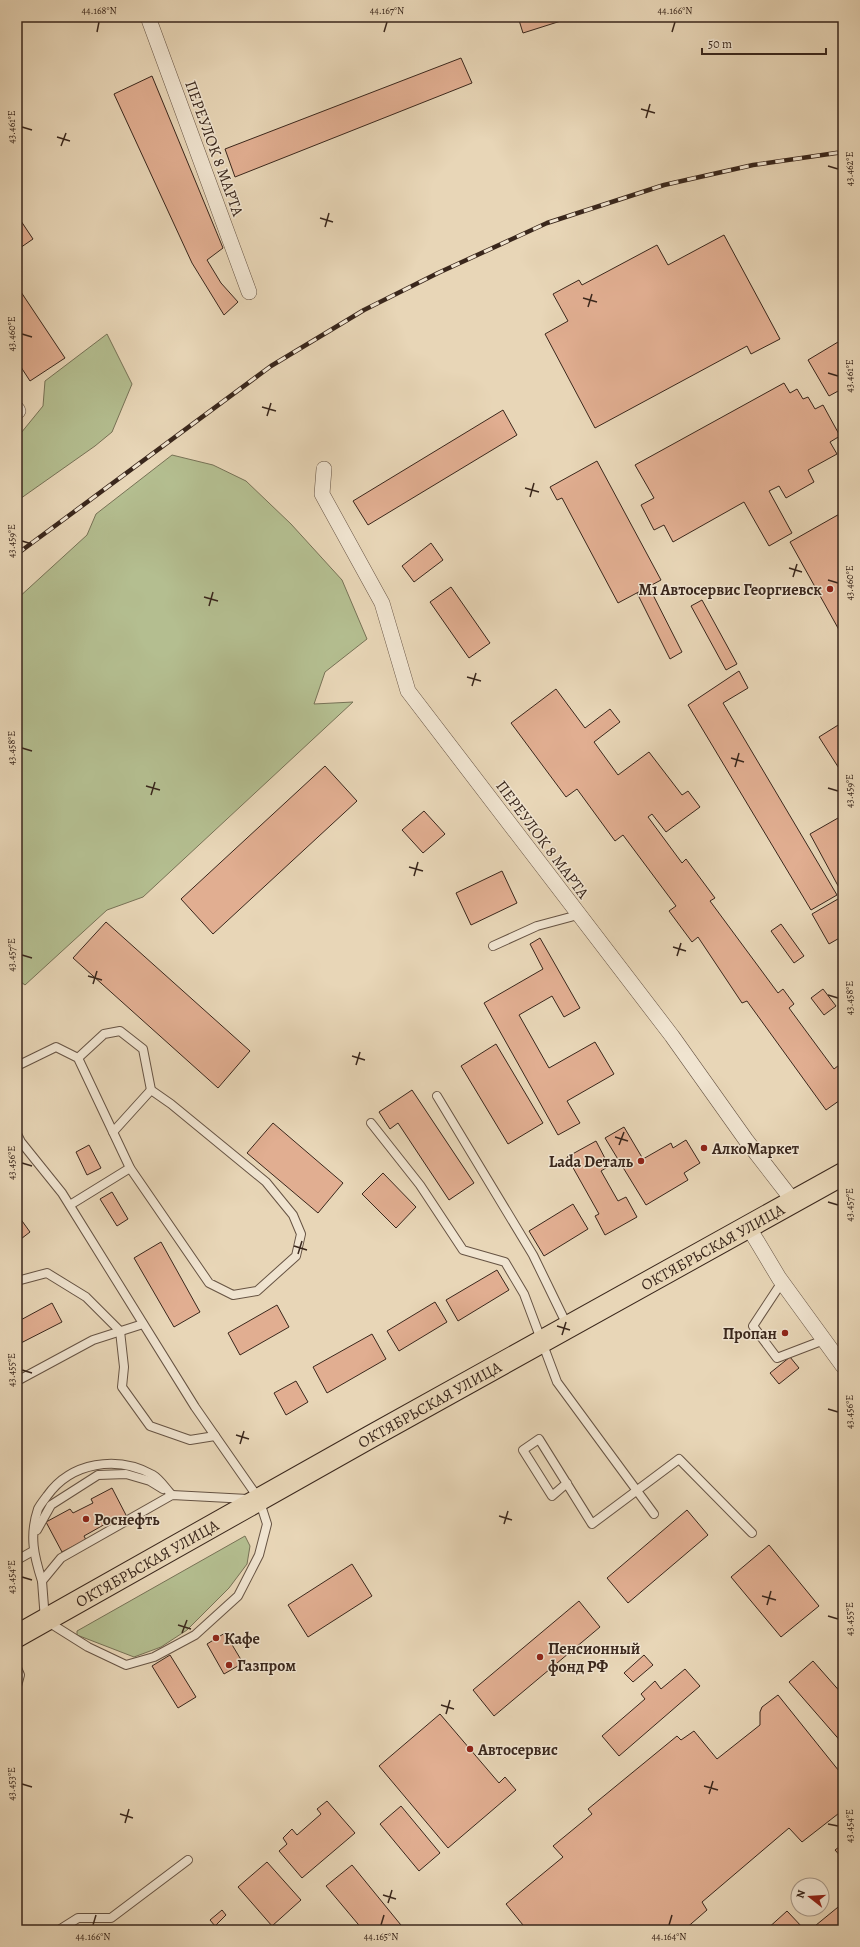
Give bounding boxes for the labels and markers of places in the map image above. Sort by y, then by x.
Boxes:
place label: М1 Автосервис Георгиевск [639,579,822,601]
marker: М1 Автосервис Георгиевск [825,584,835,594]
place label: АлкоМаркет [711,1138,800,1160]
marker: АлкоМаркет [699,1143,709,1153]
place label: Lada Dеталь [549,1151,634,1173]
marker: Lada Dеталь [636,1156,646,1166]
place label: Пропан [723,1323,777,1345]
marker: Пропан [780,1328,790,1338]
place label: Роснефть [94,1509,160,1531]
marker: Роснефть [81,1514,91,1524]
place label: Кафе [224,1628,260,1650]
marker: Кафе [211,1633,221,1643]
place label: Пенсионный фонд РФ [548,1638,640,1678]
marker: Пенсионный фонд РФ [535,1652,545,1662]
place label: Газпром [237,1655,296,1677]
marker: Газпром [224,1660,234,1670]
place label: Автосервис [477,1739,558,1761]
marker: Автосервис [465,1744,475,1754]

